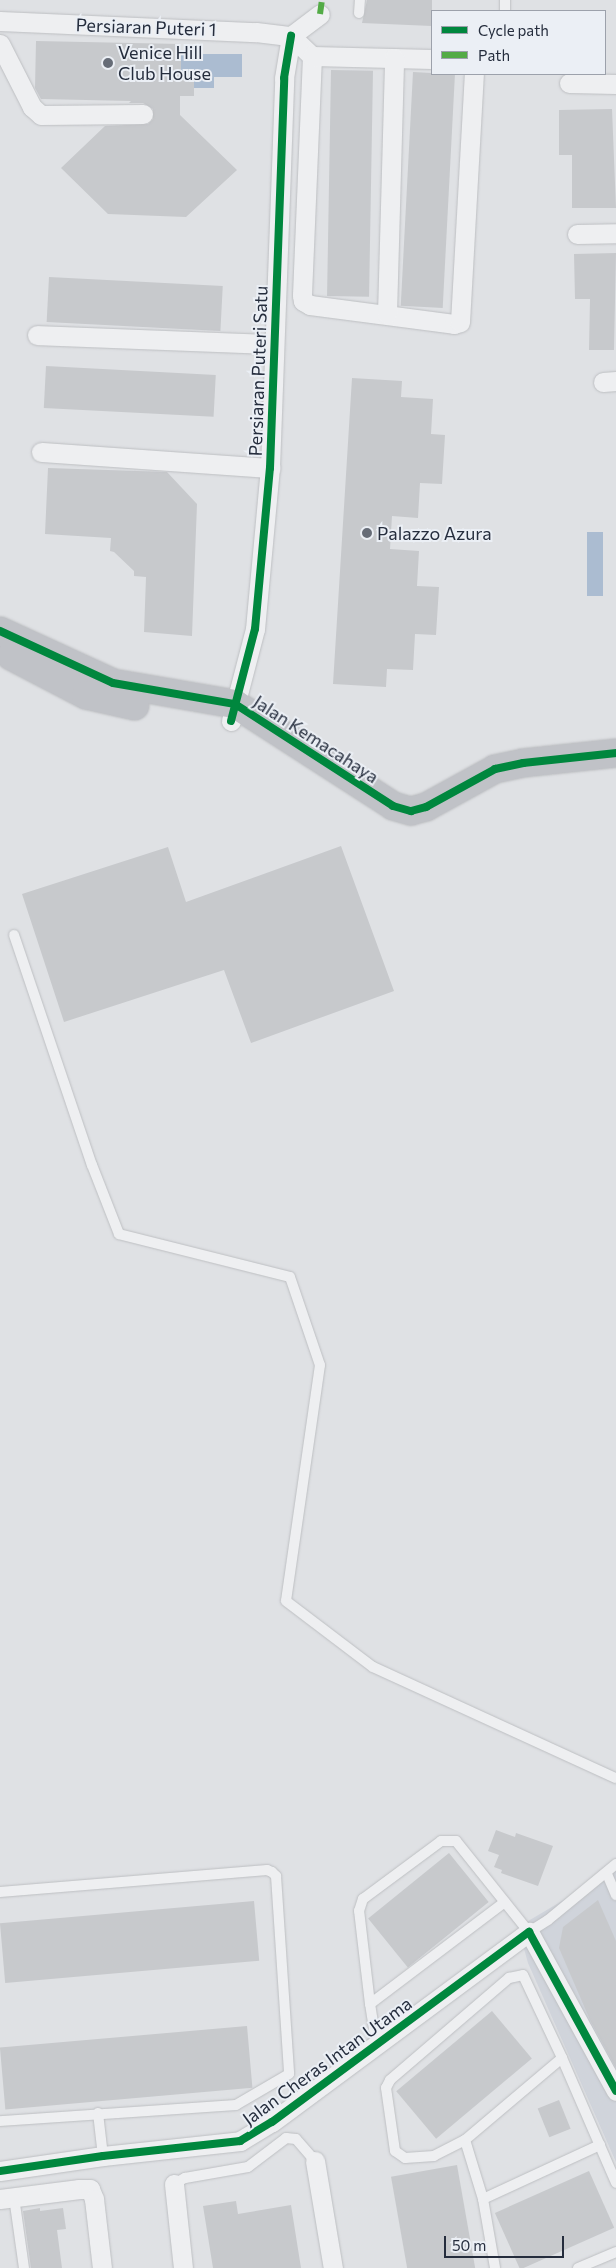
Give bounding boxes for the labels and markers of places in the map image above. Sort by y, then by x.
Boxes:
place label: Venice Hill Club House [118,42,211,84]
marker: Venice Hill Club House [102,57,114,69]
place label: Palazzo Azura [377,522,492,544]
marker: Palazzo Azura [361,527,373,539]

